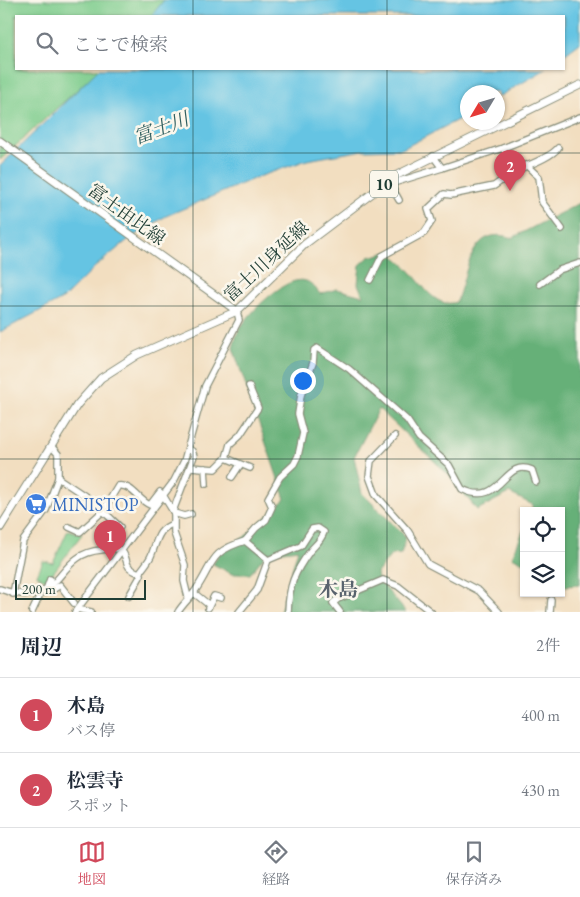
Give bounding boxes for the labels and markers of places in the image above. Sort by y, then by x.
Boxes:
pin: 2 [494,150,526,191]
supermarket icon: MINISTOP [24,492,48,516]
place label: MINISTOP [52,493,139,516]
pin: 1 [94,520,126,561]

